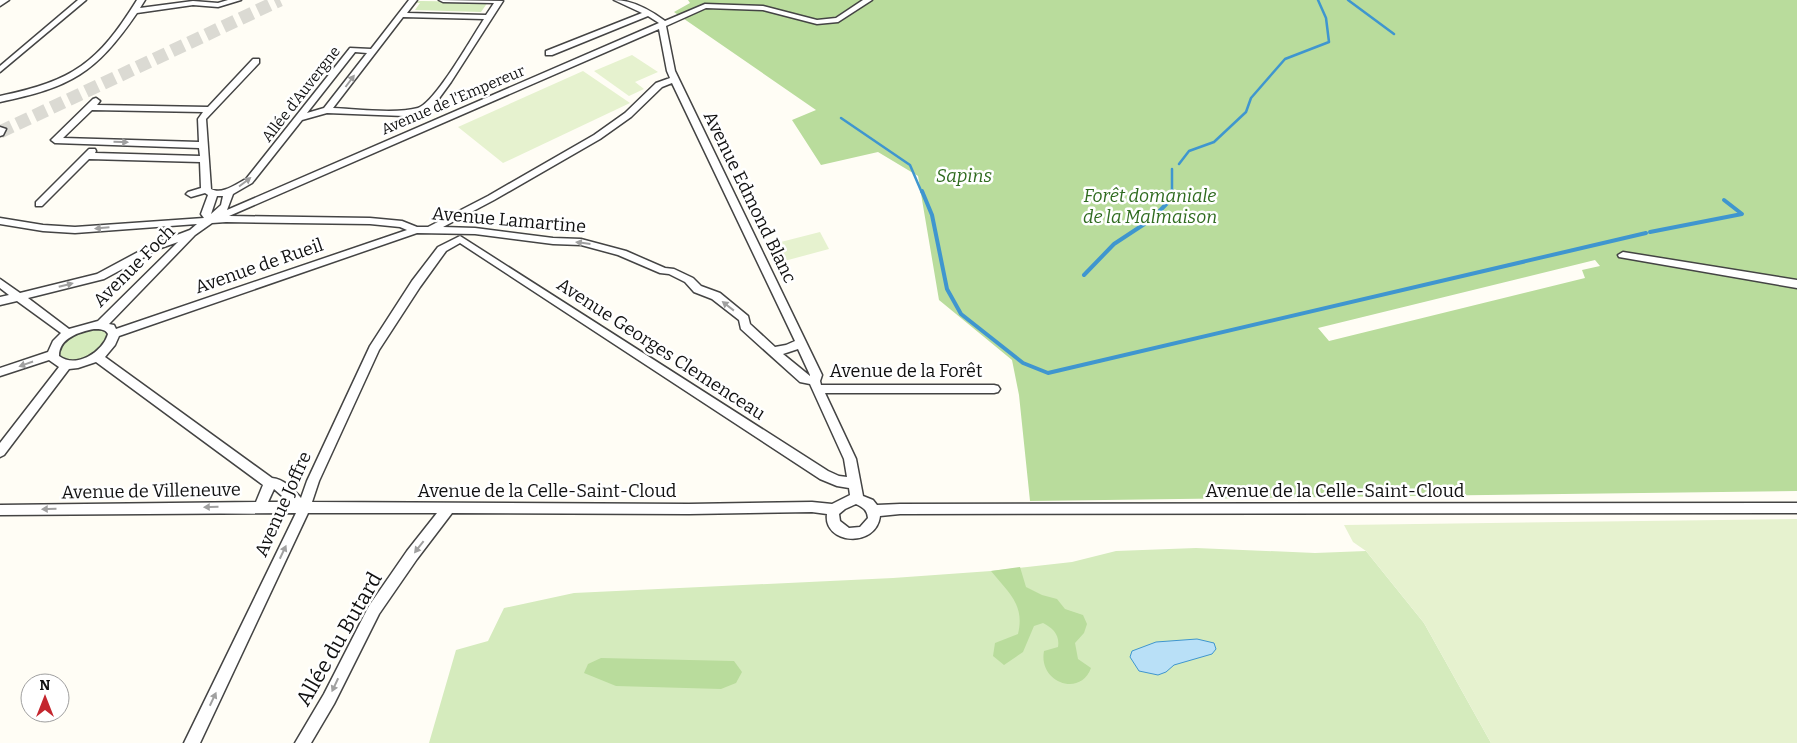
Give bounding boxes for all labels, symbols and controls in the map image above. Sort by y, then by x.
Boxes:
street label: Allée d'Auvergne [258,43,344,145]
street label: Avenue de l'Empereur [378,61,528,138]
one-way arrow [345,74,355,88]
street label: Avenue Edmond Blanc [699,107,801,287]
one-way arrow [114,139,130,147]
park label: Sapins [936,165,992,187]
one-way arrow [239,177,252,188]
park label: Forêt domaniale de la Malmaison [1083,185,1217,228]
street label: Avenue Lamartine [431,202,587,238]
street label: Avenue Foch [89,221,179,311]
one-way arrow [94,224,110,232]
street label: Avenue de Rueil [192,234,326,298]
one-way arrow [574,239,590,247]
street label: Avenue Georges Clemenceau [553,273,769,425]
one-way arrow [59,281,74,289]
one-way arrow [721,301,735,311]
one-way arrow [18,360,33,368]
street label: Avenue de la Forêt [830,360,983,382]
street label: Avenue Joffre [250,448,316,560]
street label: Avenue de Villeneuve [61,478,241,504]
street label: Avenue de la Celle-Saint-Cloud [417,480,677,502]
street label: Avenue de la Celle-Saint-Cloud [1205,480,1465,502]
one-way arrow [203,503,219,511]
one-way arrow [40,505,56,513]
one-way arrow [414,540,424,553]
one-way arrow [279,545,287,559]
street label: Allée du Butard [290,568,388,710]
north arrow [20,673,70,723]
text: N [40,677,51,694]
one-way arrow [331,678,339,692]
one-way arrow [209,692,217,706]

